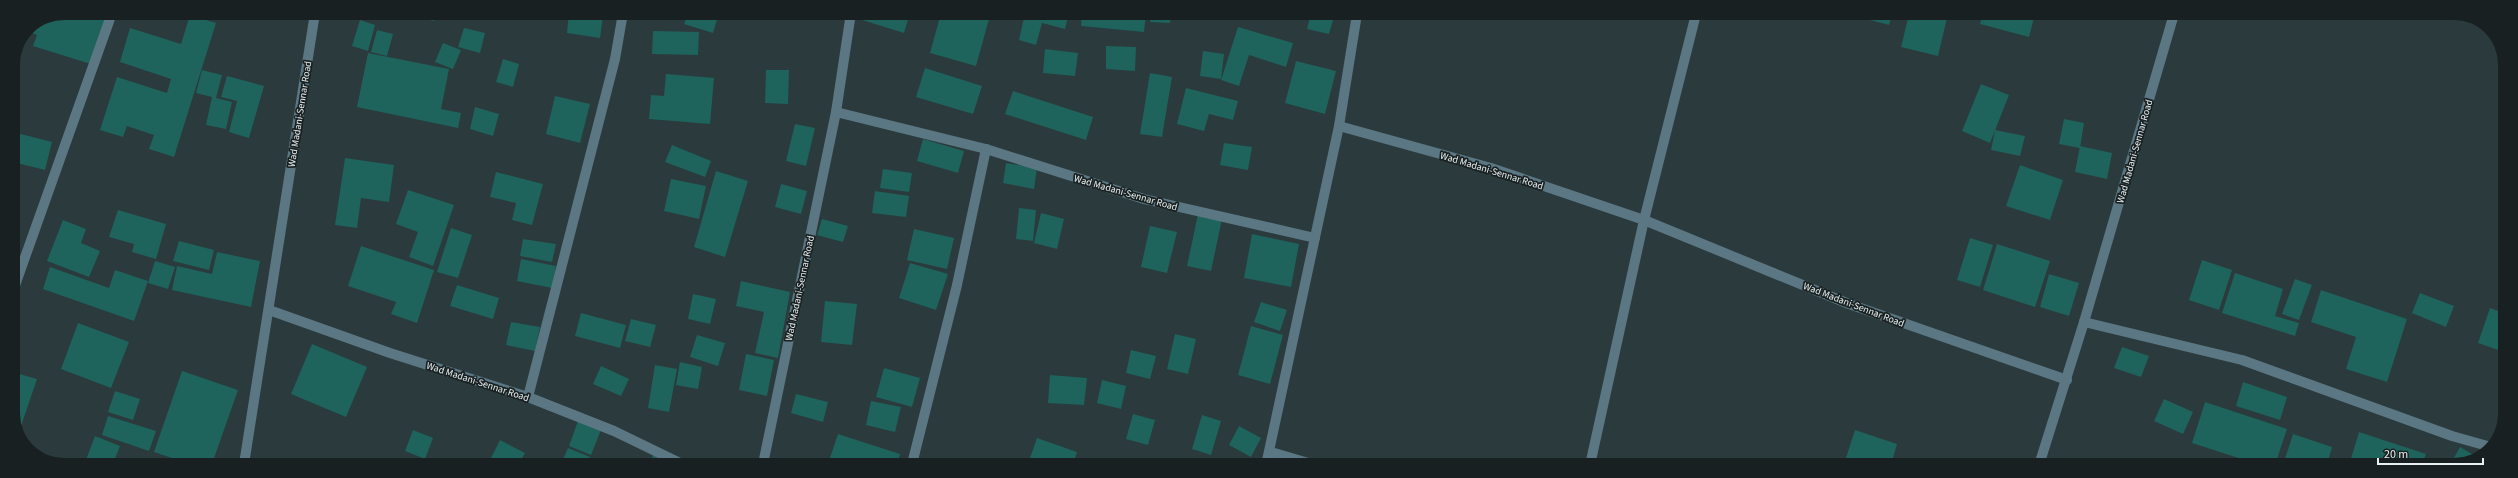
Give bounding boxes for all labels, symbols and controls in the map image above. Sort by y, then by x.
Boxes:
street label: Wad Madani-Sennar Road [285,60,315,168]
street label: Wad Madani-Sennar Road [2113,98,2156,205]
street label: Wad Madani-Sennar Road [1438,149,1545,193]
street label: Wad Madani-Sennar Road [1072,171,1179,214]
street label: Wad Madani-Sennar Road [782,234,818,342]
street label: Wad Madani-Sennar Road [1801,279,1906,331]
street label: Wad Madani-Sennar Road [425,359,531,405]
scale bar [2378,440,2483,466]
text: 20 m [2384,446,2408,463]

